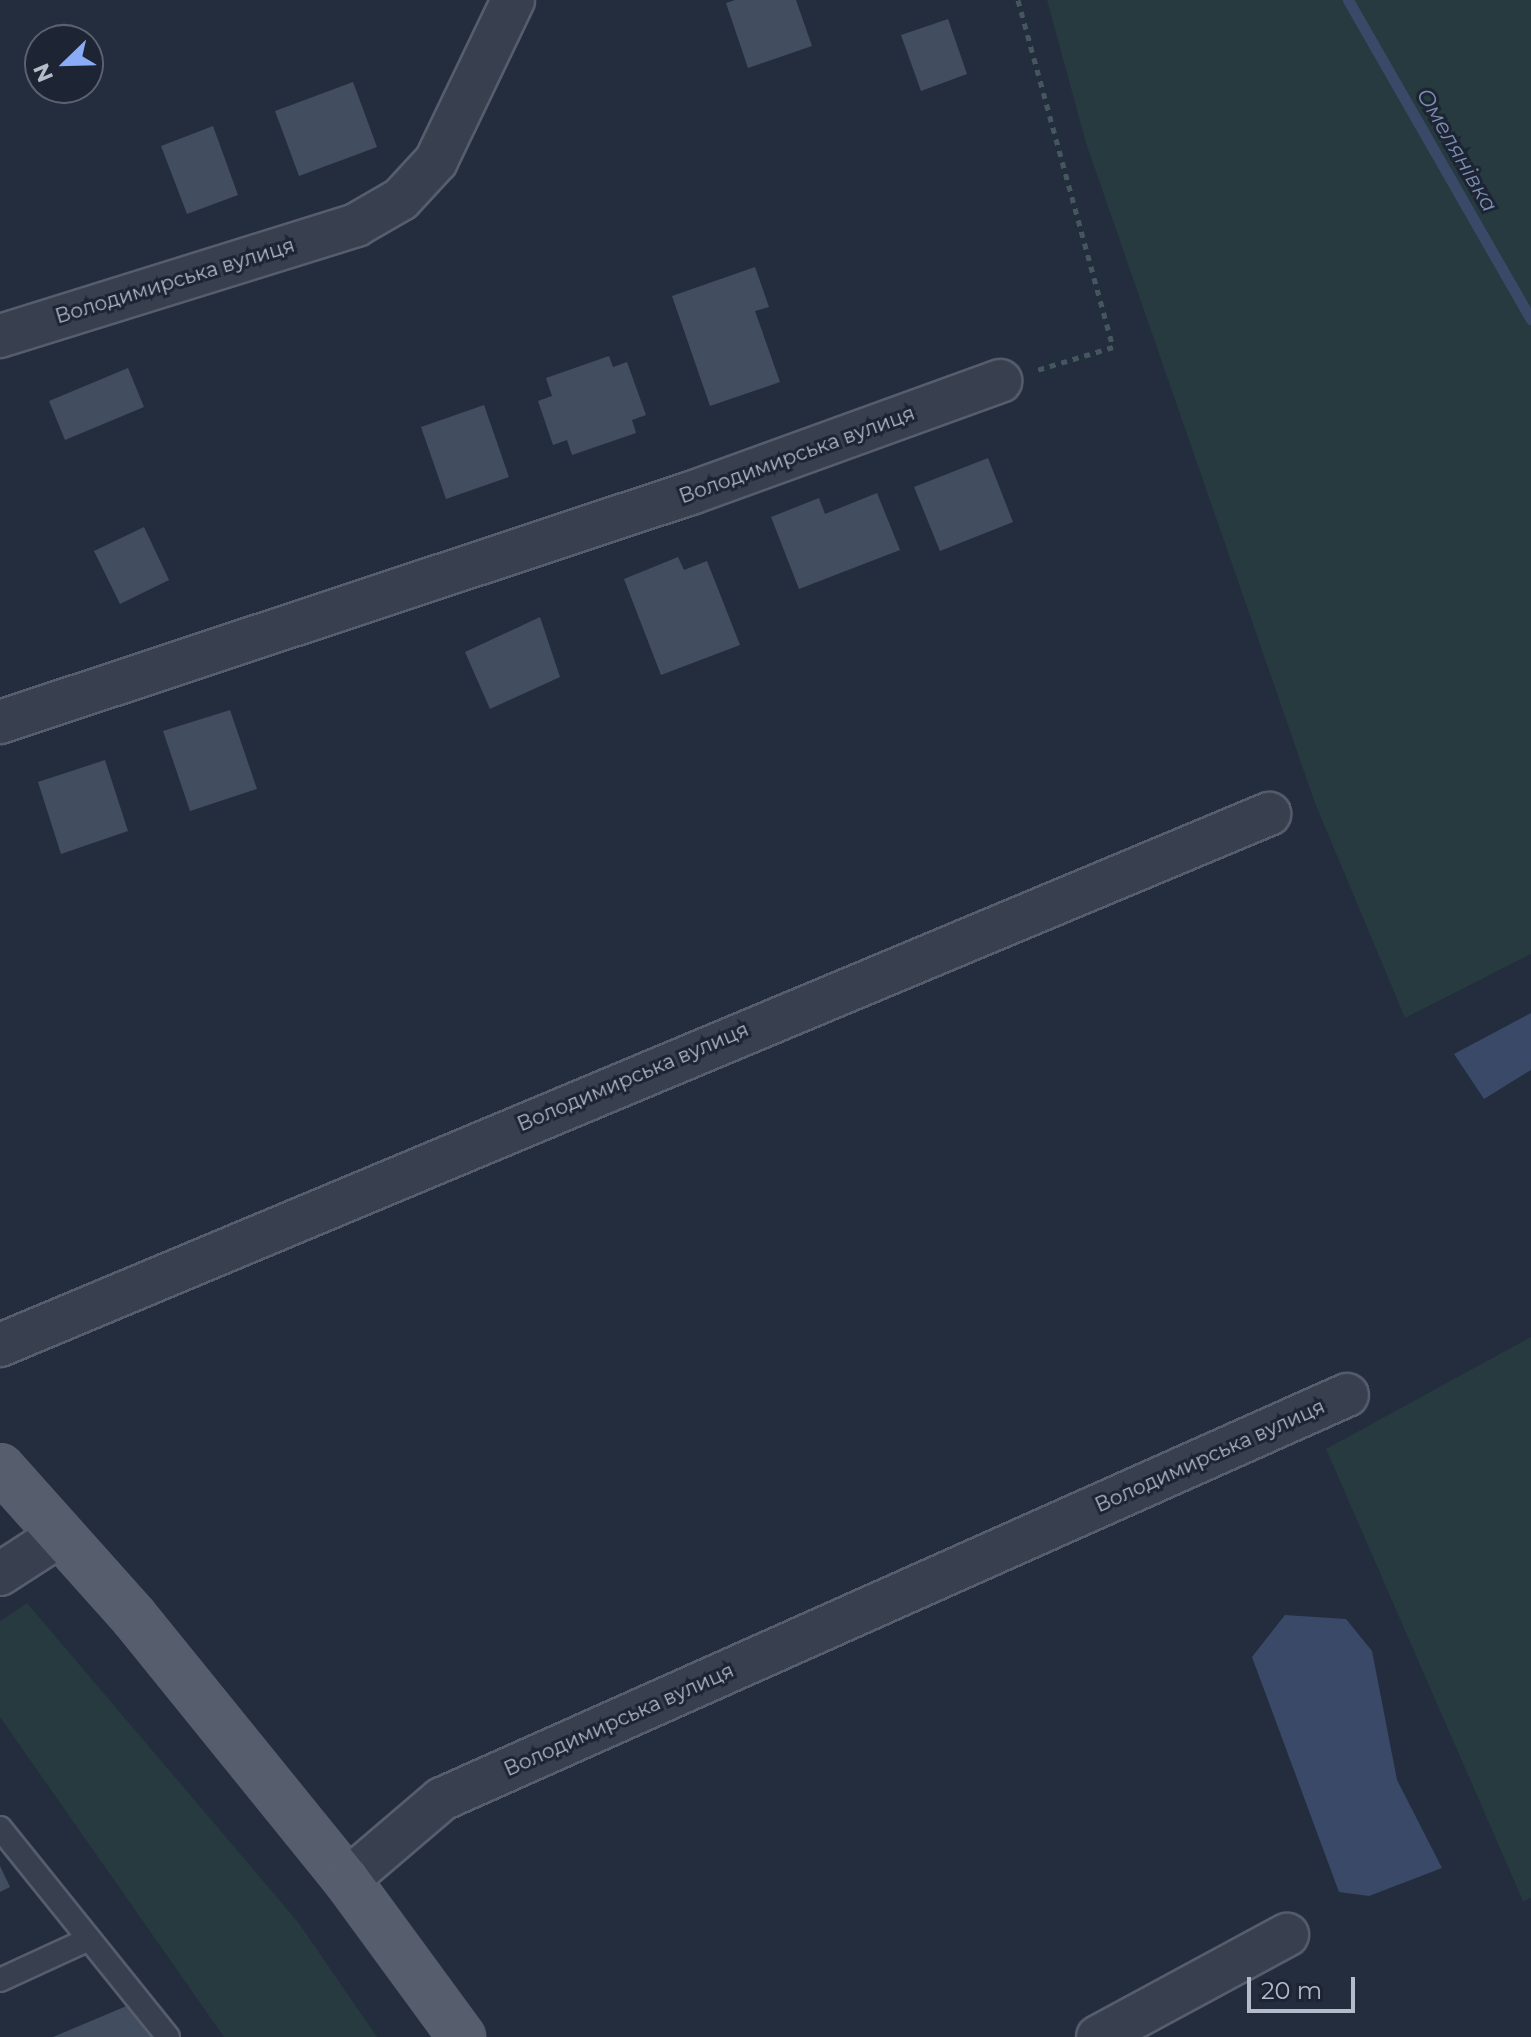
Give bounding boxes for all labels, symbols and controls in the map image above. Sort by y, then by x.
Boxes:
north arrow [24,24,104,104]
text: N [27,59,59,86]
water label: Омелянівка [1411,83,1503,217]
street label: Володимирська вулиця [52,233,298,329]
street label: Володимирська вулиця [676,401,918,509]
street label: Володимирська вулиця [514,1017,752,1137]
street label: Володимирська вулиця [1091,1394,1329,1518]
street label: Володимирська вулиця [500,1658,738,1782]
scale bar [1251,1961,1359,2011]
text: 20 m [1261,1976,1322,2005]

